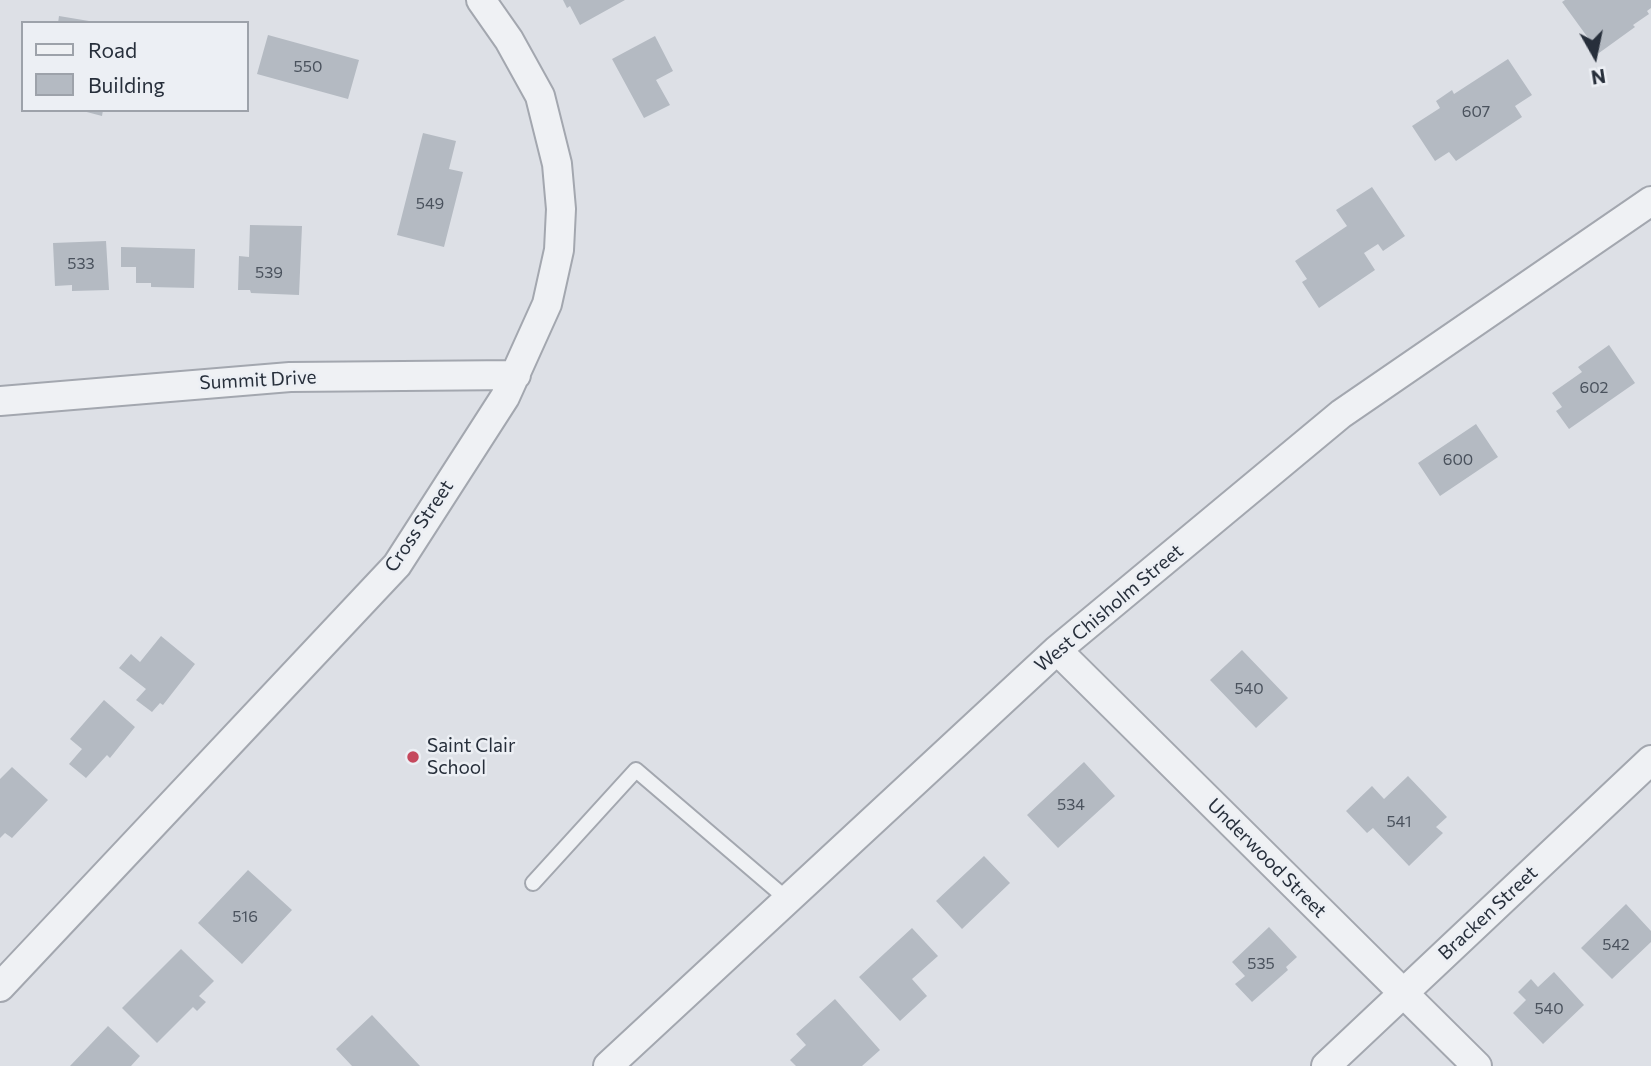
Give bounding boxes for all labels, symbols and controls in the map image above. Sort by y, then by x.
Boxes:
legend [21,21,248,112]
north arrow [1560,21,1630,91]
text: Road [88,37,137,62]
house number: 550 [294,57,322,77]
text: N [1590,65,1607,90]
text: Building [88,72,165,97]
house number: 607 [1462,102,1490,122]
house number: 549 [416,194,444,214]
house number: 533 [67,254,95,274]
house number: 539 [255,263,283,283]
street label: Summit Drive [199,366,317,394]
house number: 602 [1580,378,1608,398]
house number: 600 [1443,450,1473,470]
street label: Cross Street [380,476,458,576]
street label: West Chisholm Street [1030,539,1188,677]
house number: 540 [1234,679,1264,699]
place label: Saint Clair School [427,735,516,779]
marker: Saint Clair School [405,749,421,765]
street label: Underwood Street [1203,794,1331,922]
house number: 534 [1057,795,1085,815]
house number: 541 [1386,812,1412,832]
street label: Bracken Street [1434,861,1542,965]
house number: 516 [232,907,258,927]
house number: 542 [1602,935,1630,955]
house number: 535 [1247,954,1275,974]
house number: 540 [1534,999,1564,1019]

